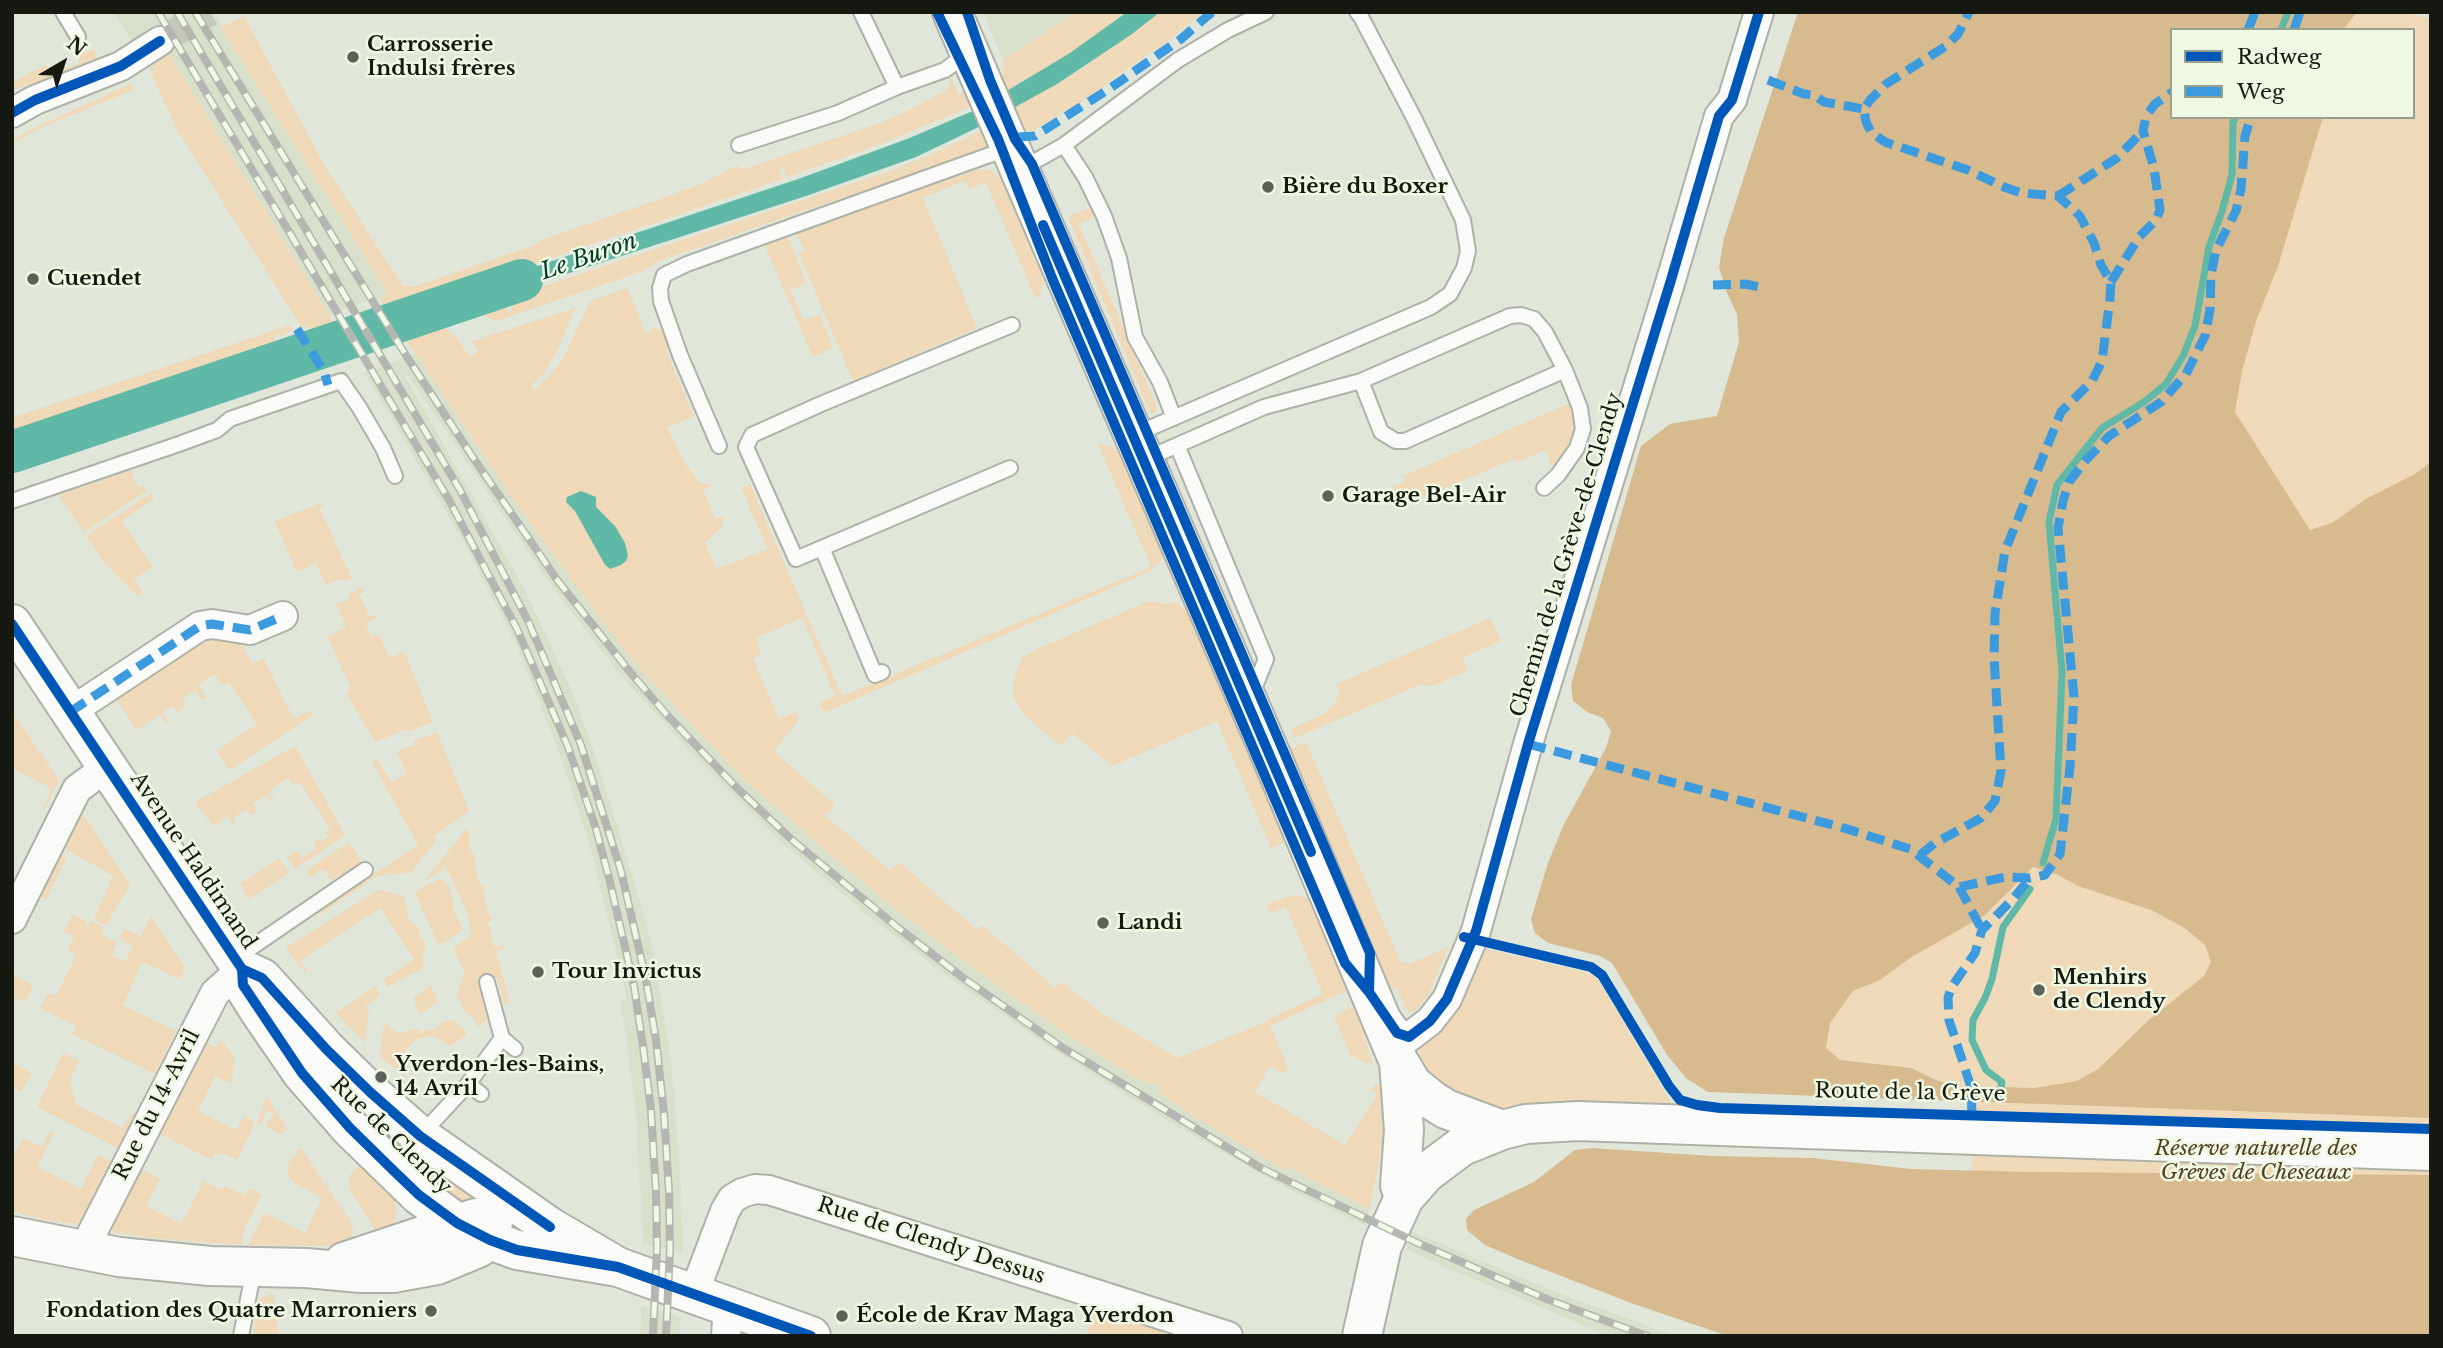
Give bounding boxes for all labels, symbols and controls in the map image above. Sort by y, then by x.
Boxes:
north arrow [28,28,98,98]
legend [2170,28,2415,119]
text: N [62,32,91,61]
place label: Carrosserie Indulsi frères [367,32,515,82]
text: Radweg [2237,44,2321,70]
marker: Carrosserie Indulsi frères [345,49,361,65]
text: Weg [2237,79,2285,105]
place label: Bière du Boxer [1282,174,1448,200]
marker: Bière du Boxer [1260,179,1276,195]
water label: Le Buron [537,228,641,286]
place label: Cuendet [47,266,142,292]
marker: Cuendet [25,271,41,287]
street label: Chemin de la Grève-de-Clendy [1506,390,1628,720]
place label: Garage Bel-Air [1342,483,1506,509]
marker: Garage Bel-Air [1320,488,1336,504]
street label: Avenue Haldimand [124,768,262,954]
place label: Landi [1117,910,1182,936]
marker: Landi [1095,915,1111,931]
place label: Tour Invictus [552,959,701,985]
marker: Tour Invictus [530,964,546,980]
place label: Menhirs de Clendy [2053,965,2166,1015]
marker: Menhirs de Clendy [2031,982,2047,998]
street label: Rue du 14-Avril [108,1025,206,1185]
place label: Yverdon-les-Bains, 14 Avril [395,1052,604,1102]
marker: Yverdon-les-Bains, 14 Avril [373,1069,389,1085]
street label: Rue de Clendy [325,1072,457,1200]
street label: Route de la Grève [1814,1079,2006,1107]
park label: Réserve naturelle des Grèves de Cheseaux [2154,1136,2358,1186]
street label: Rue de Clendy Dessus [814,1192,1048,1290]
place label: Fondation des Quatre Marroniers [46,1298,417,1324]
marker: Fondation des Quatre Marroniers [423,1303,439,1319]
place label: École de Krav Maga Yverdon [856,1303,1174,1329]
marker: École de Krav Maga Yverdon [834,1308,850,1324]

